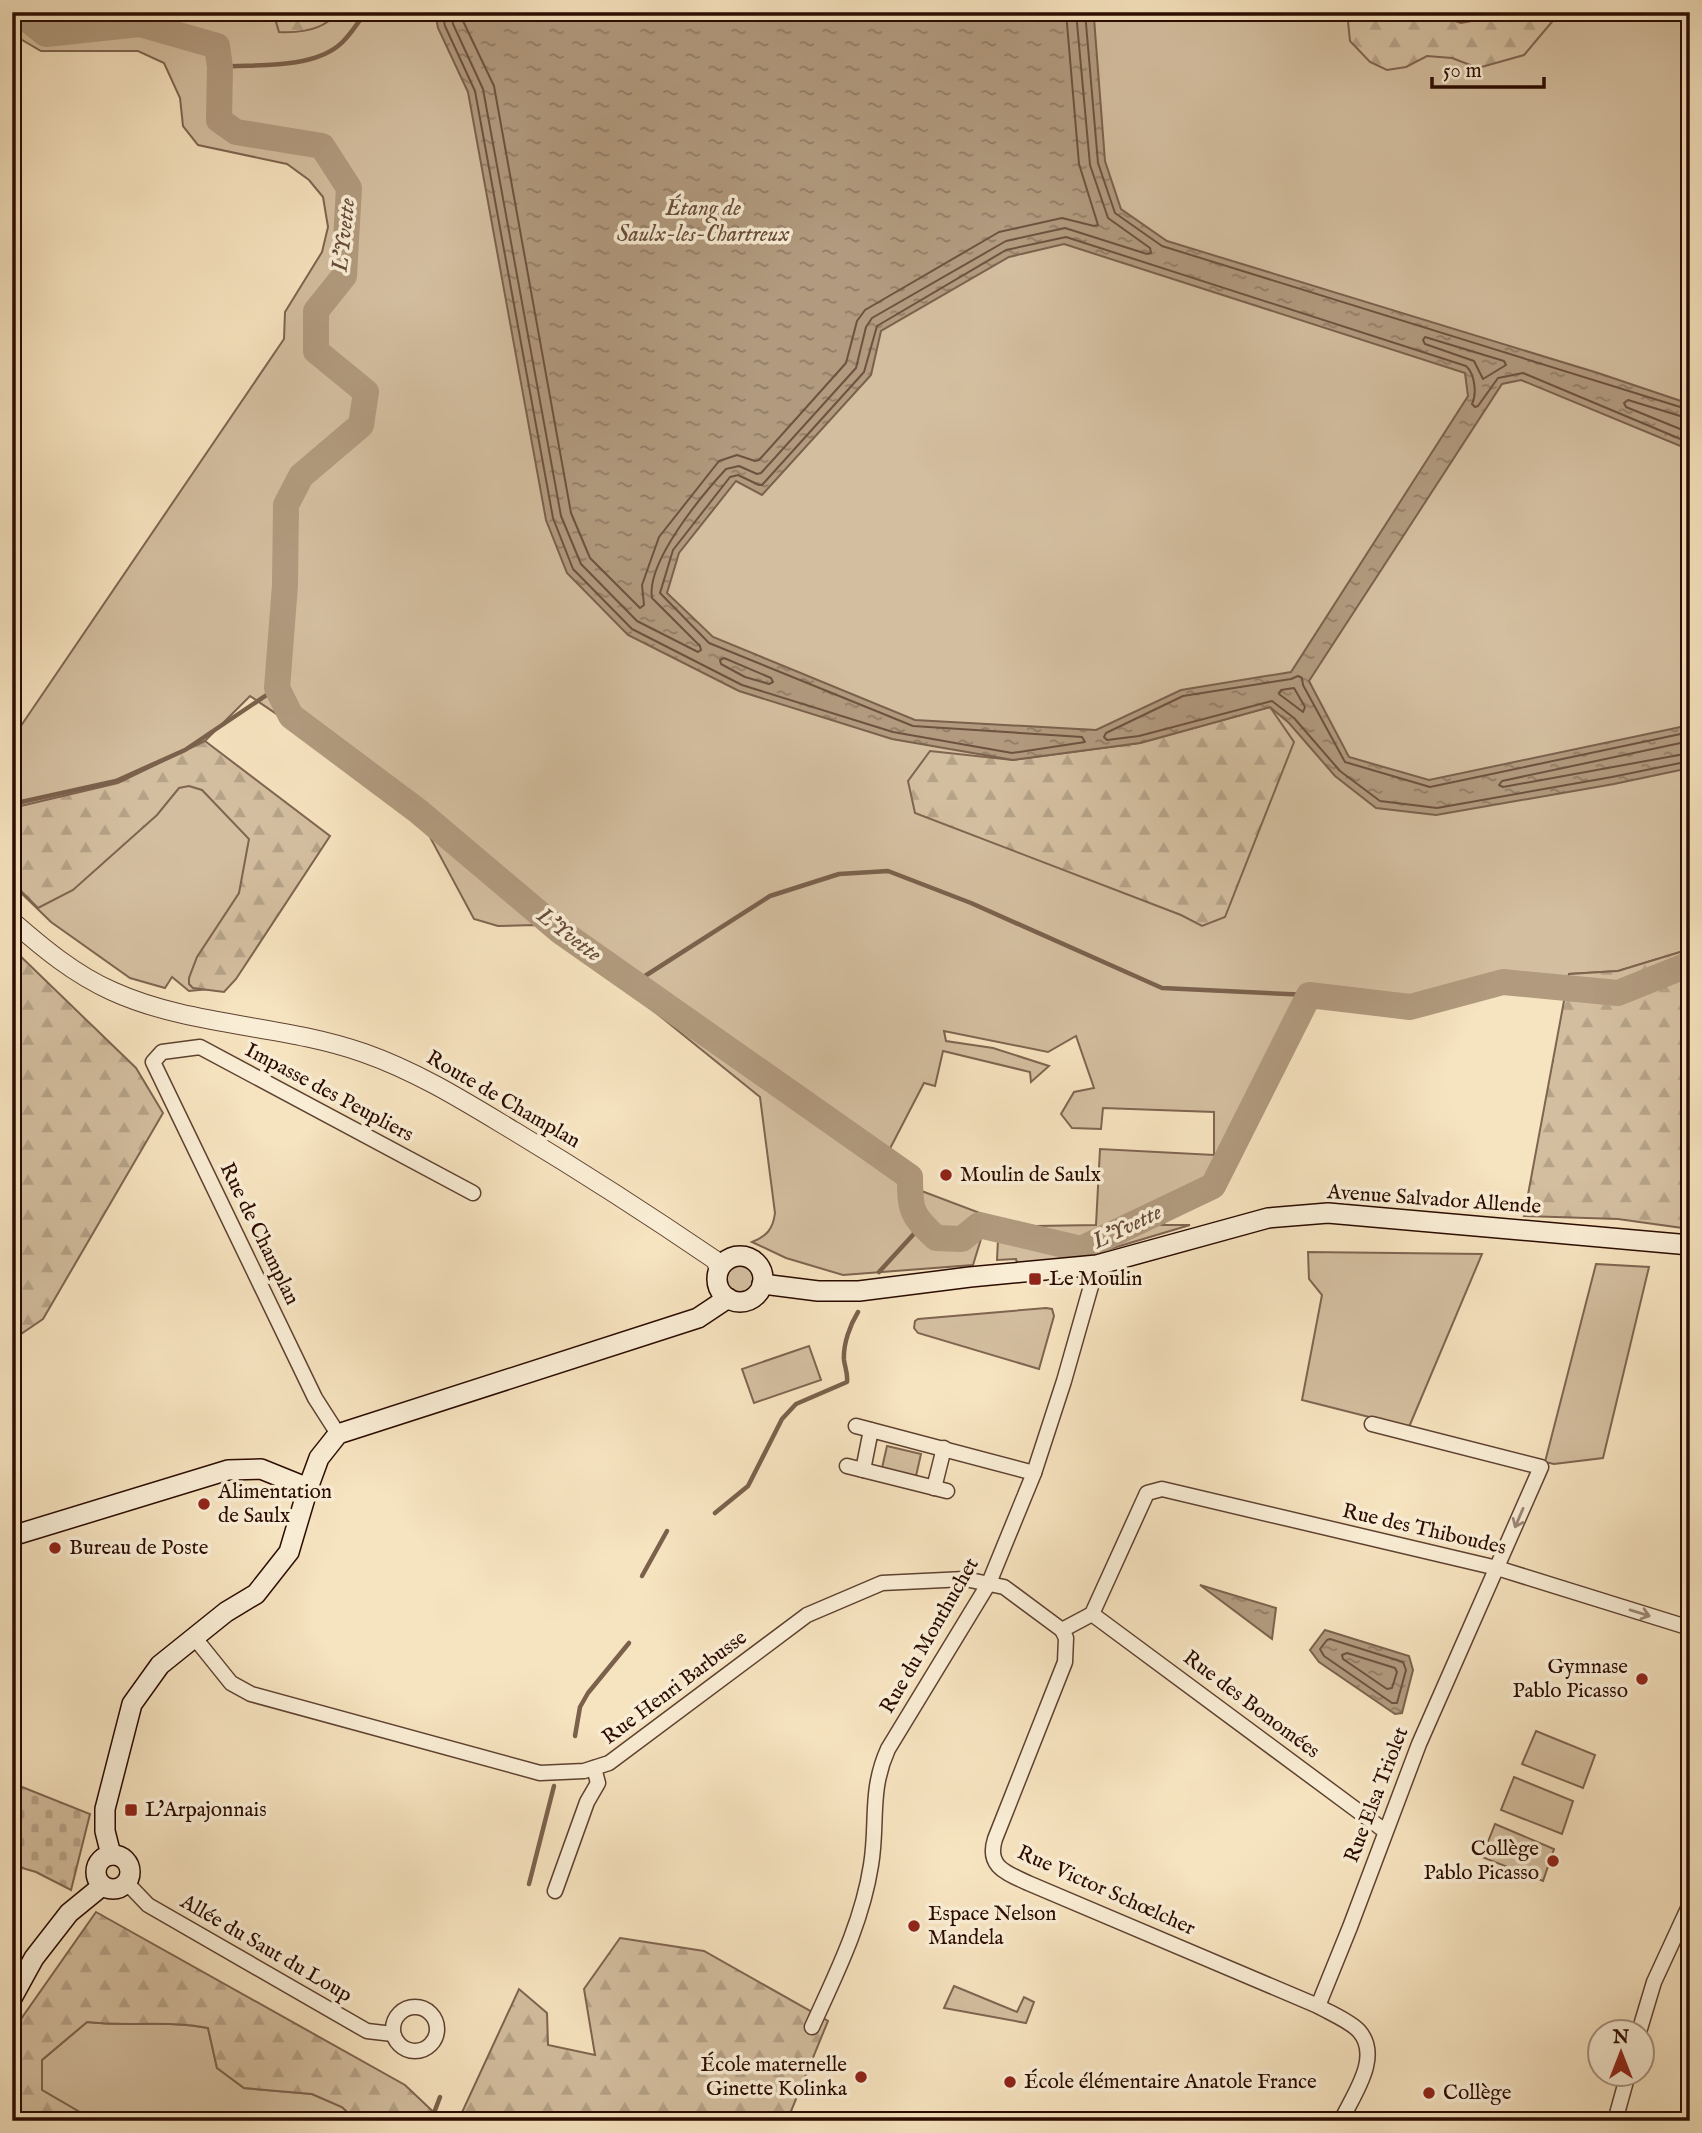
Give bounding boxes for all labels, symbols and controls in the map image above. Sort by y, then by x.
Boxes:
scale bar [1432,46,1544,90]
text: 50 m [1443,58,1482,85]
water label: Étang de Saulx-les-Chartreux [617,193,790,249]
water label: L'Yvette [326,196,362,274]
water label: L'Yvette [530,901,607,969]
street label: Impasse des Peupliers [240,1037,418,1149]
street label: Route de Champlan [421,1045,585,1155]
street label: Rue de Champlan [213,1158,305,1310]
place label: Moulin de Saulx [960,1162,1101,1189]
marker: Moulin de Saulx [938,1167,954,1183]
street label: Avenue Salvador Allende [1325,1179,1542,1221]
water label: L'Yvette [1087,1198,1167,1257]
place label: Le Moulin [1049,1266,1143,1293]
marker: Le Moulin [1027,1271,1043,1287]
place label: Alimentation de Saulx [217,1479,332,1530]
marker: Alimentation de Saulx [196,1496,212,1512]
street label: Rue des Thiboudes [1339,1498,1509,1562]
one-way arrow [1512,1506,1525,1528]
place label: Bureau de Poste [69,1535,209,1562]
marker: Bureau de Poste [47,1540,63,1556]
street label: Rue du Monthuchet [874,1553,986,1719]
one-way arrow [1629,1607,1651,1620]
street label: Rue Henri Barbusse [597,1624,753,1751]
street label: Rue des Bonomées [1177,1645,1325,1765]
place label: Gymnase Pablo Picasso [1512,1654,1628,1705]
marker: Gymnase Pablo Picasso [1634,1671,1650,1687]
street label: Rue Elsa Triolet [1339,1723,1415,1867]
place label: L'Arpajonnais [145,1797,267,1824]
marker: L'Arpajonnais [123,1802,139,1818]
place label: Collège Pablo Picasso [1423,1836,1539,1887]
street label: Rue Victor Schœlcher [1013,1840,1199,1943]
marker: Collège Pablo Picasso [1545,1853,1561,1869]
street label: Allée du Saut du Loup [174,1888,357,2009]
place label: Espace Nelson Mandela [928,1901,1056,1952]
marker: Espace Nelson Mandela [906,1918,922,1934]
north arrow [1586,2018,1656,2088]
text: N [1612,2026,1630,2050]
place label: École maternelle Ginette Kolinka [701,2051,848,2103]
place label: École élémentaire Anatole France [1024,2068,1317,2096]
marker: École maternelle Ginette Kolinka [853,2069,869,2085]
marker: École élémentaire Anatole France [1002,2074,1018,2090]
place label: Collège [1443,2080,1512,2107]
marker: Collège [1421,2085,1437,2101]

